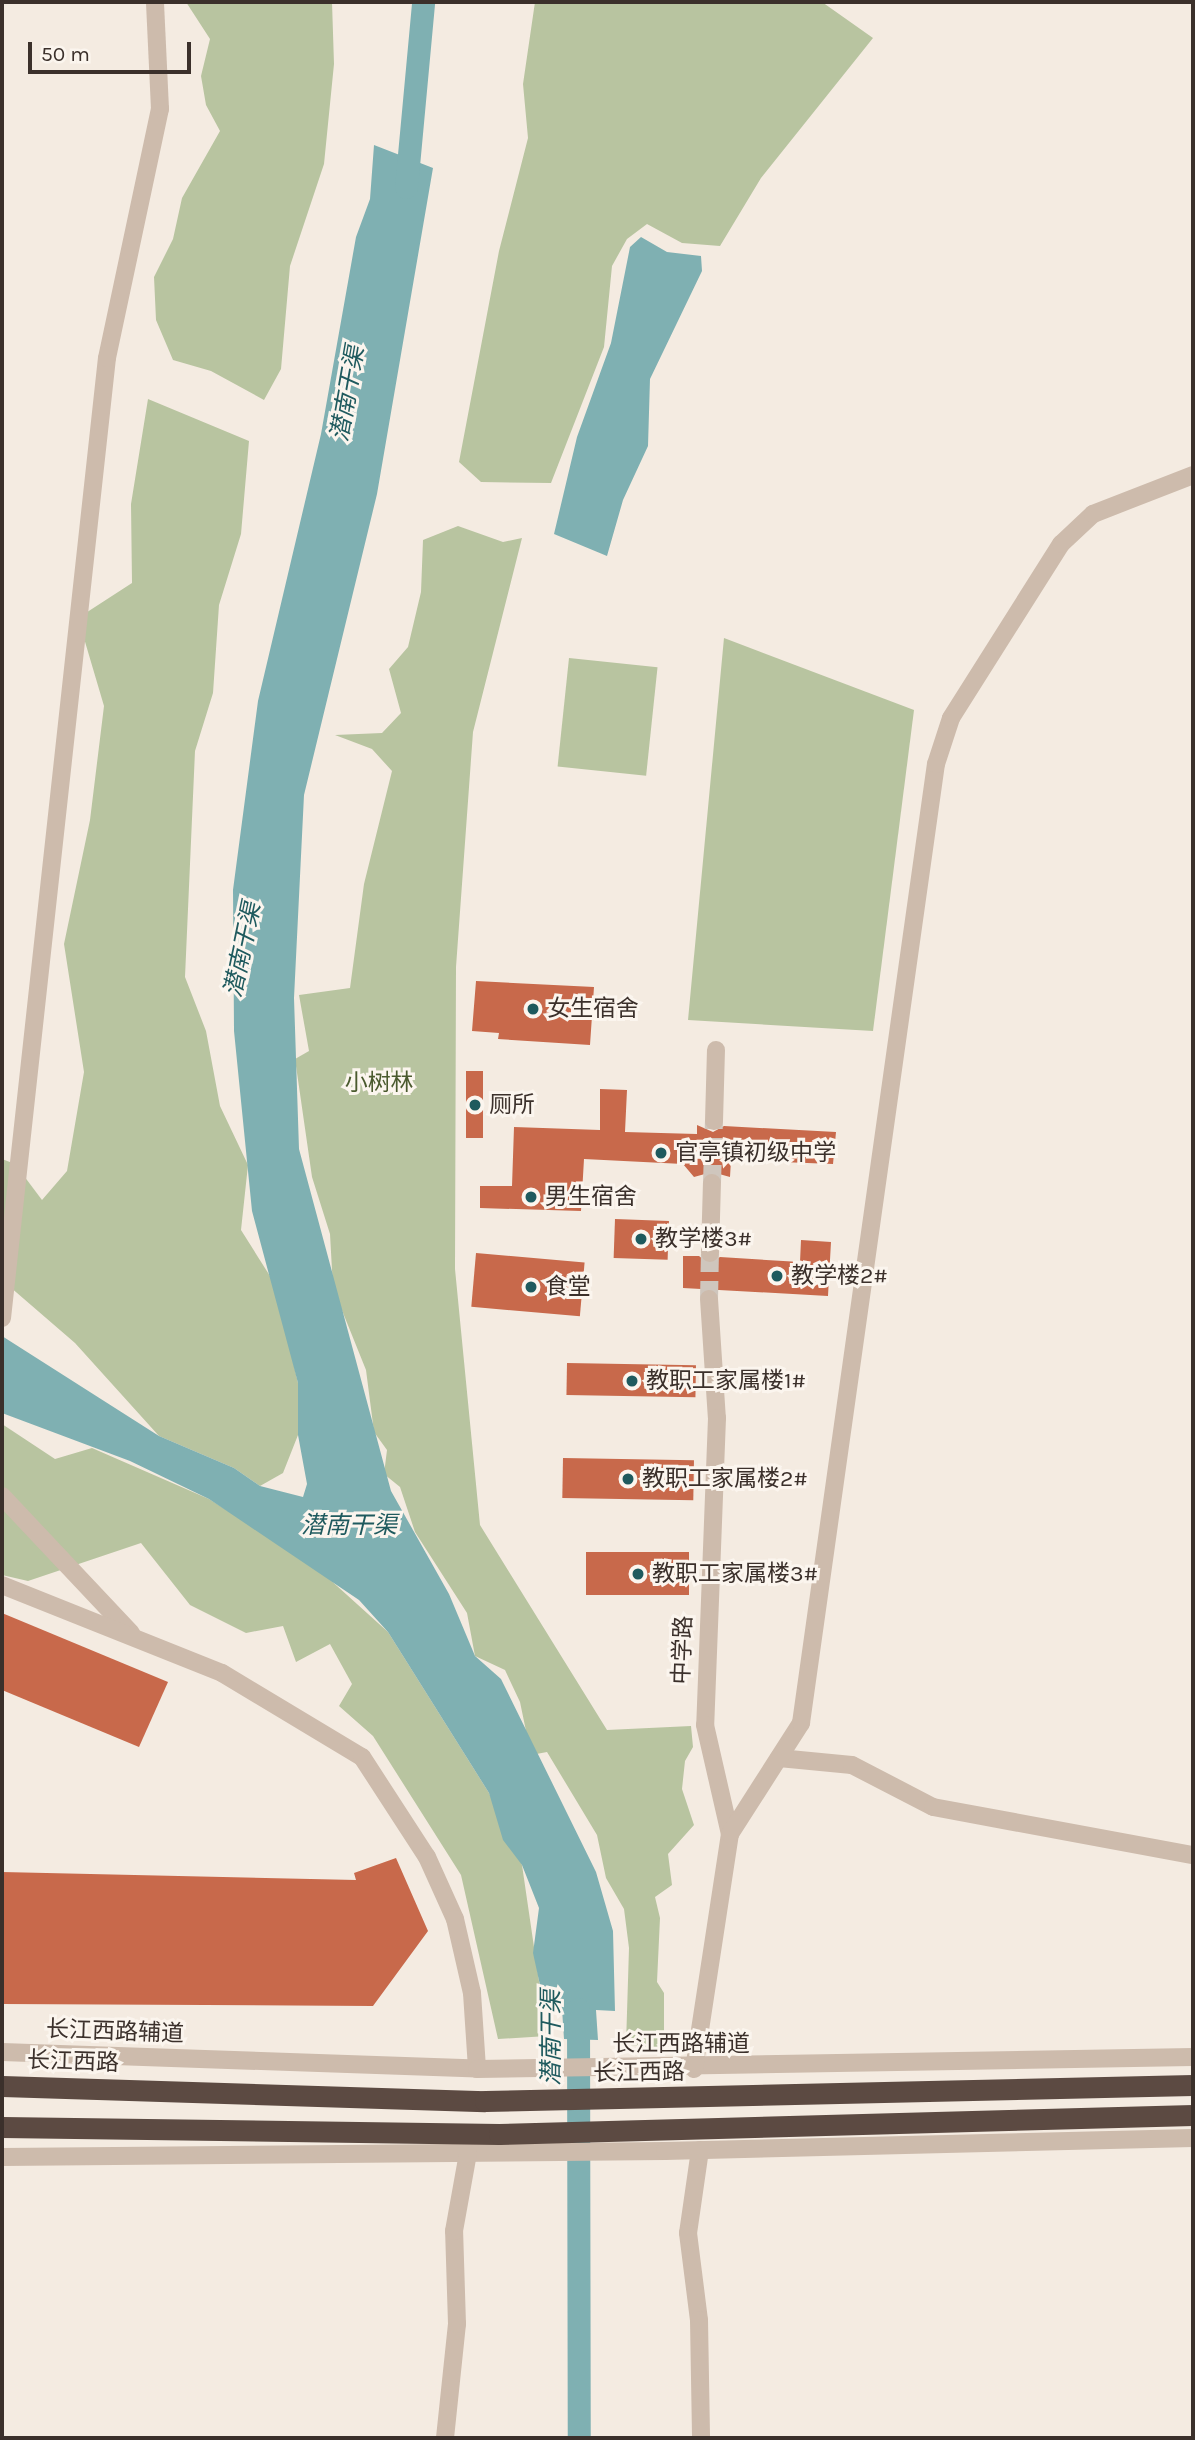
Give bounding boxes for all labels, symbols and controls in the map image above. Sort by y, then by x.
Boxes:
scale bar [32,28,194,72]
text: 50 m [41,42,90,66]
water label: 潜南干渠 [325,344,371,444]
water label: 潜南干渠 [219,900,267,1000]
place label: 女生宿舍 [547,995,639,1023]
marker: 女生宿舍 [525,1001,541,1017]
park label: 小树林 [345,1069,413,1097]
place label: 厕所 [489,1091,535,1119]
marker: 厕所 [467,1097,483,1113]
place label: 官亭镇初级中学 [675,1139,836,1167]
marker: 官亭镇初级中学 [653,1145,669,1161]
place label: 男生宿舍 [545,1183,637,1211]
marker: 男生宿舍 [523,1189,539,1205]
place label: 教学楼3# [655,1225,752,1253]
marker: 教学楼3# [633,1231,649,1247]
place label: 教学楼2# [791,1262,888,1290]
marker: 教学楼2# [769,1268,785,1284]
place label: 食堂 [545,1273,591,1301]
marker: 食堂 [523,1279,539,1295]
place label: 教职工家属楼1# [646,1367,806,1395]
marker: 教职工家属楼1# [624,1373,640,1389]
place label: 教职工家属楼2# [642,1465,808,1493]
marker: 教职工家属楼2# [620,1471,636,1487]
water label: 潜南干渠 [301,1512,397,1540]
place label: 教职工家属楼3# [652,1560,818,1588]
marker: 教职工家属楼3# [630,1566,646,1582]
street label: 中学路 [668,1615,698,1685]
water label: 潜南干渠 [538,1990,566,2086]
street label: 长江西路辅道 [46,2016,184,2048]
street label: 长江西路辅道 [612,2030,750,2058]
street label: 长江西路 [27,2047,119,2077]
street label: 长江西路 [593,2058,685,2088]

